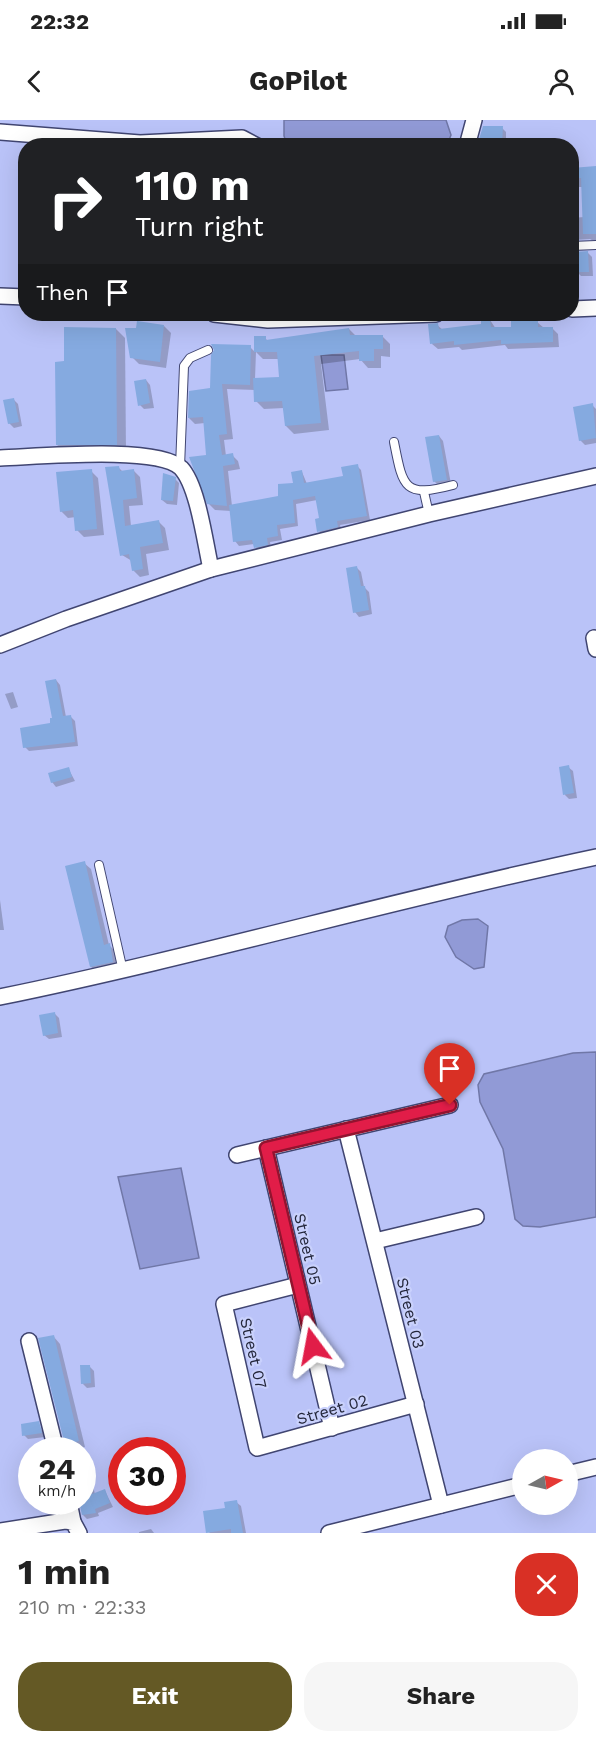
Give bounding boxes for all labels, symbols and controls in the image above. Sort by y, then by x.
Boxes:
text: 22:32 [30,9,89,34]
icon: back [18,65,51,98]
text: GoPilot [249,65,347,97]
icon: person [545,65,578,98]
text: 110 m [135,161,250,210]
icon: right [36,162,114,240]
text: Turn right [135,211,264,243]
icon: arrive [101,276,134,309]
text: Then [36,280,89,305]
pin [424,1043,475,1105]
icon: arrive [433,1052,466,1085]
street label: Street 05 [290,1211,325,1287]
street label: Street 03 [393,1276,429,1351]
position arrow [281,1314,345,1378]
street label: Street 07 [236,1316,271,1390]
street label: Street 02 [294,1390,370,1429]
speed limit sign: 30 [108,1437,186,1515]
north arrow [512,1449,578,1515]
map controls [512,1449,578,1515]
text: 24 [39,1451,75,1486]
text: km/h [38,1482,76,1500]
text: 1 min [18,1551,110,1593]
button: close [515,1553,578,1616]
text: 210 m · 22:33 [18,1595,147,1619]
button: Exit [18,1662,292,1731]
button: Share [304,1662,578,1731]

